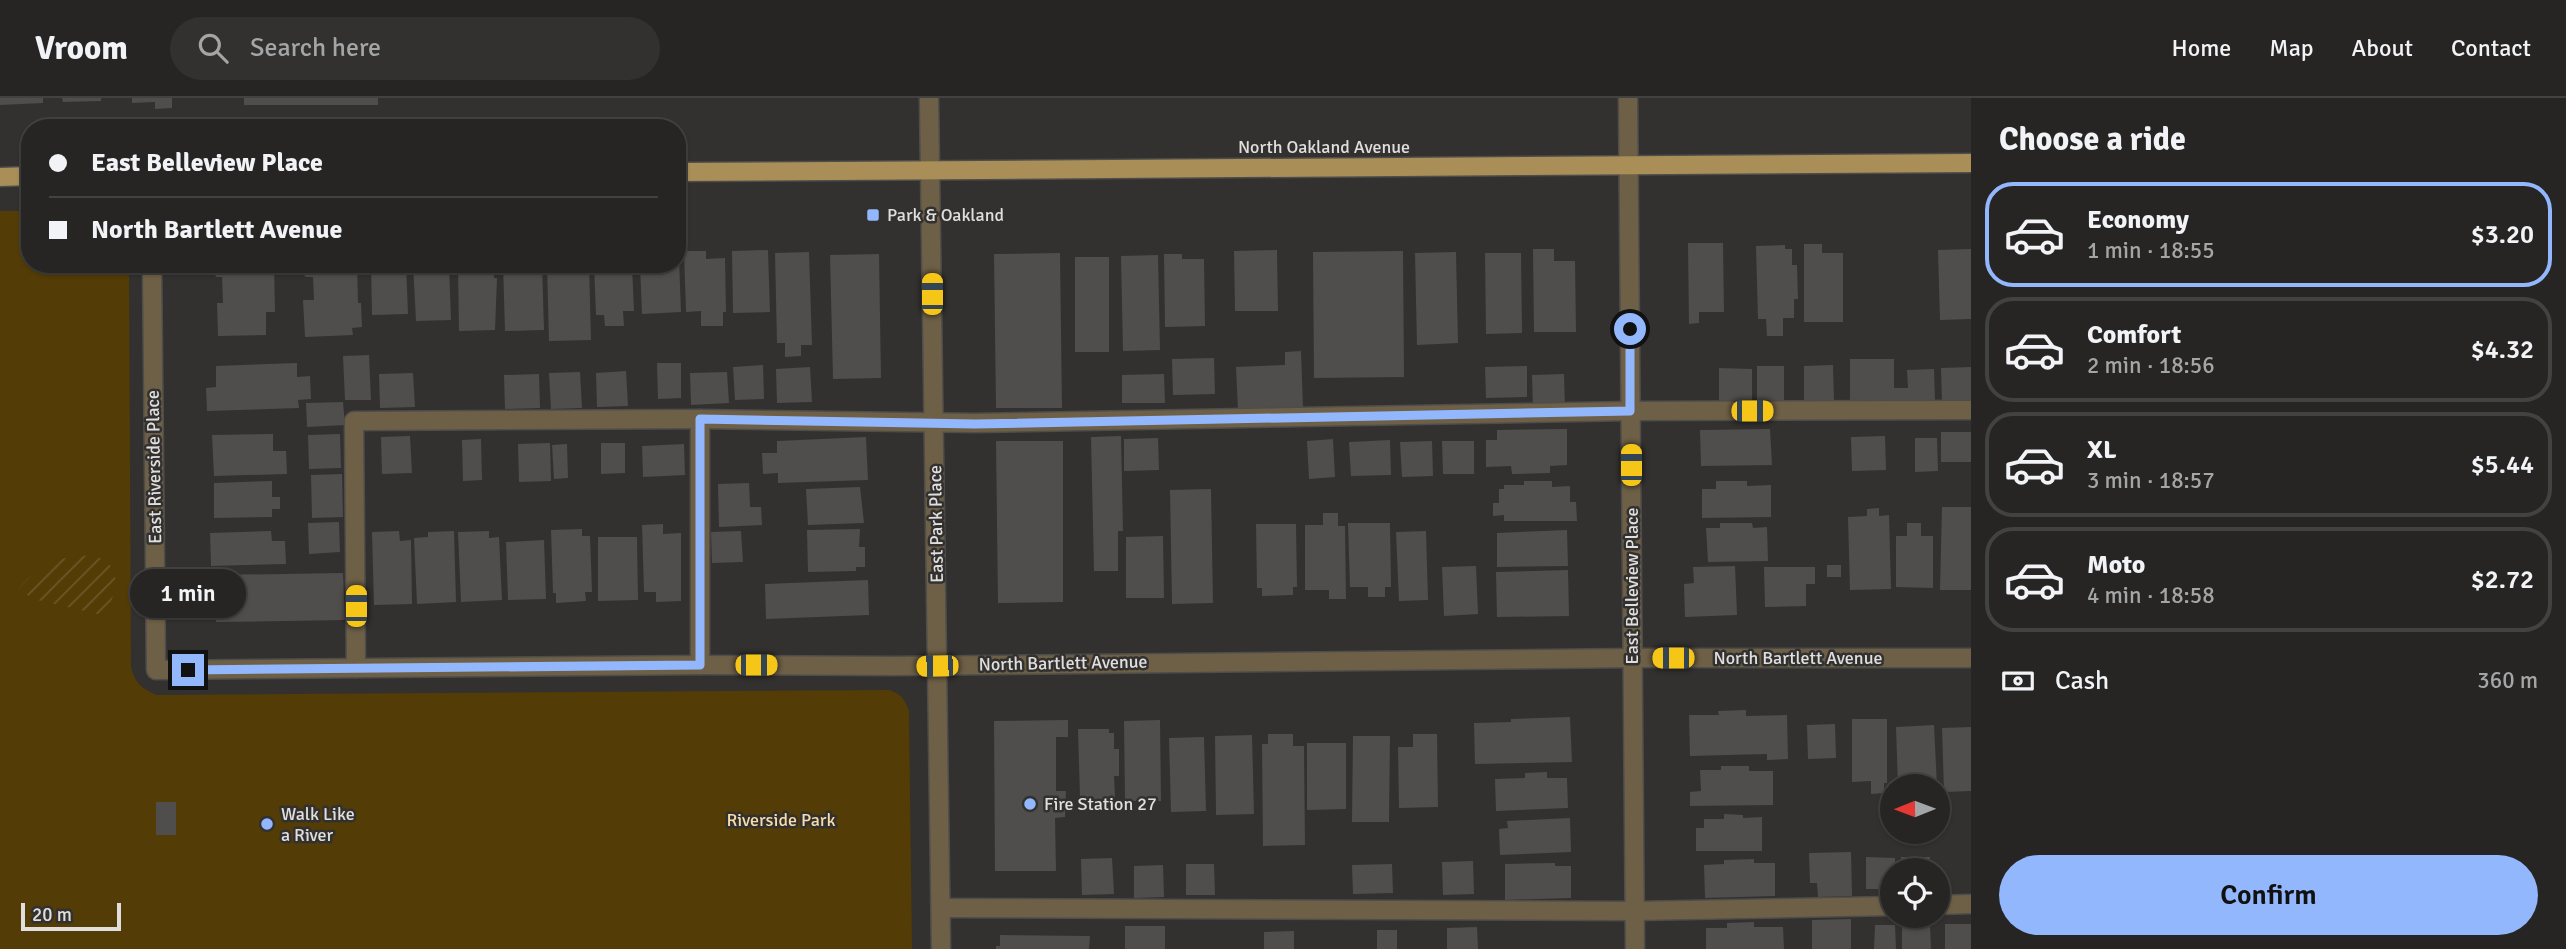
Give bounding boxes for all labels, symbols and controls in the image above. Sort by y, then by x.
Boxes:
search box [170,17,660,80]
text: Vroom [35,28,128,69]
icon: search [194,29,232,67]
text: Search here [250,32,381,64]
text: Home [2171,33,2231,63]
text: Map [2269,33,2314,63]
text: About [2352,33,2413,63]
text: Contact [2451,33,2531,63]
text: Choose a ride [1999,120,2186,159]
street label: North Oakland Avenue [1238,136,1410,158]
text: East Belleview Place [91,147,323,179]
icon: car [2003,203,2066,266]
place label: Park & Oakland [887,204,1004,226]
text: Economy [2087,204,2189,236]
marker: Park & Oakland [865,207,881,223]
text: North Bartlett Avenue [91,214,342,246]
text: $3.20 [2471,219,2534,251]
text: 1 min · 18:55 [2087,236,2215,265]
car [922,273,943,315]
route start [1614,313,1646,345]
icon: car [2003,318,2066,381]
text: Comfort [2087,319,2181,351]
text: $4.32 [2471,334,2534,366]
text: 2 min · 18:56 [2087,351,2215,380]
street label: East Riverside Place [142,390,166,544]
car [1732,401,1774,422]
icon: car [2003,433,2066,496]
text: XL [2087,434,2117,466]
car [1621,444,1642,486]
text: $5.44 [2471,449,2534,481]
street label: East Park Place [924,465,948,583]
text: 3 min · 18:57 [2087,466,2215,495]
street label: East Belleview Place [1621,508,1643,664]
icon: car [2003,548,2066,611]
text: Moto [2087,549,2145,581]
text: $2.72 [2471,564,2534,596]
callout: 1 min [130,568,246,618]
text: 1 min [160,579,216,608]
text: 4 min · 18:58 [2087,581,2215,610]
car [346,585,367,627]
street label: North Bartlett Avenue [1714,647,1882,669]
car [1653,648,1695,669]
street label: North Bartlett Avenue [978,651,1148,675]
route end [172,654,204,686]
car [736,655,778,676]
car [916,655,959,677]
icon: cash [1999,662,2037,700]
text: Cash [2055,665,2109,697]
text: 360 m [2477,666,2538,695]
north arrow [1880,774,1950,844]
map controls [1880,774,1950,928]
place label: Fire Station 27 [1044,793,1157,815]
marker: Fire Station 27 [1022,796,1038,812]
place label: Walk Like a River [281,803,355,846]
park label: Riverside Park [727,809,836,831]
marker: Walk Like a River [259,816,275,832]
button: Confirm [1999,855,2538,935]
button: locate [1880,858,1950,928]
scale bar [21,900,121,932]
text: 20 m [32,903,72,927]

